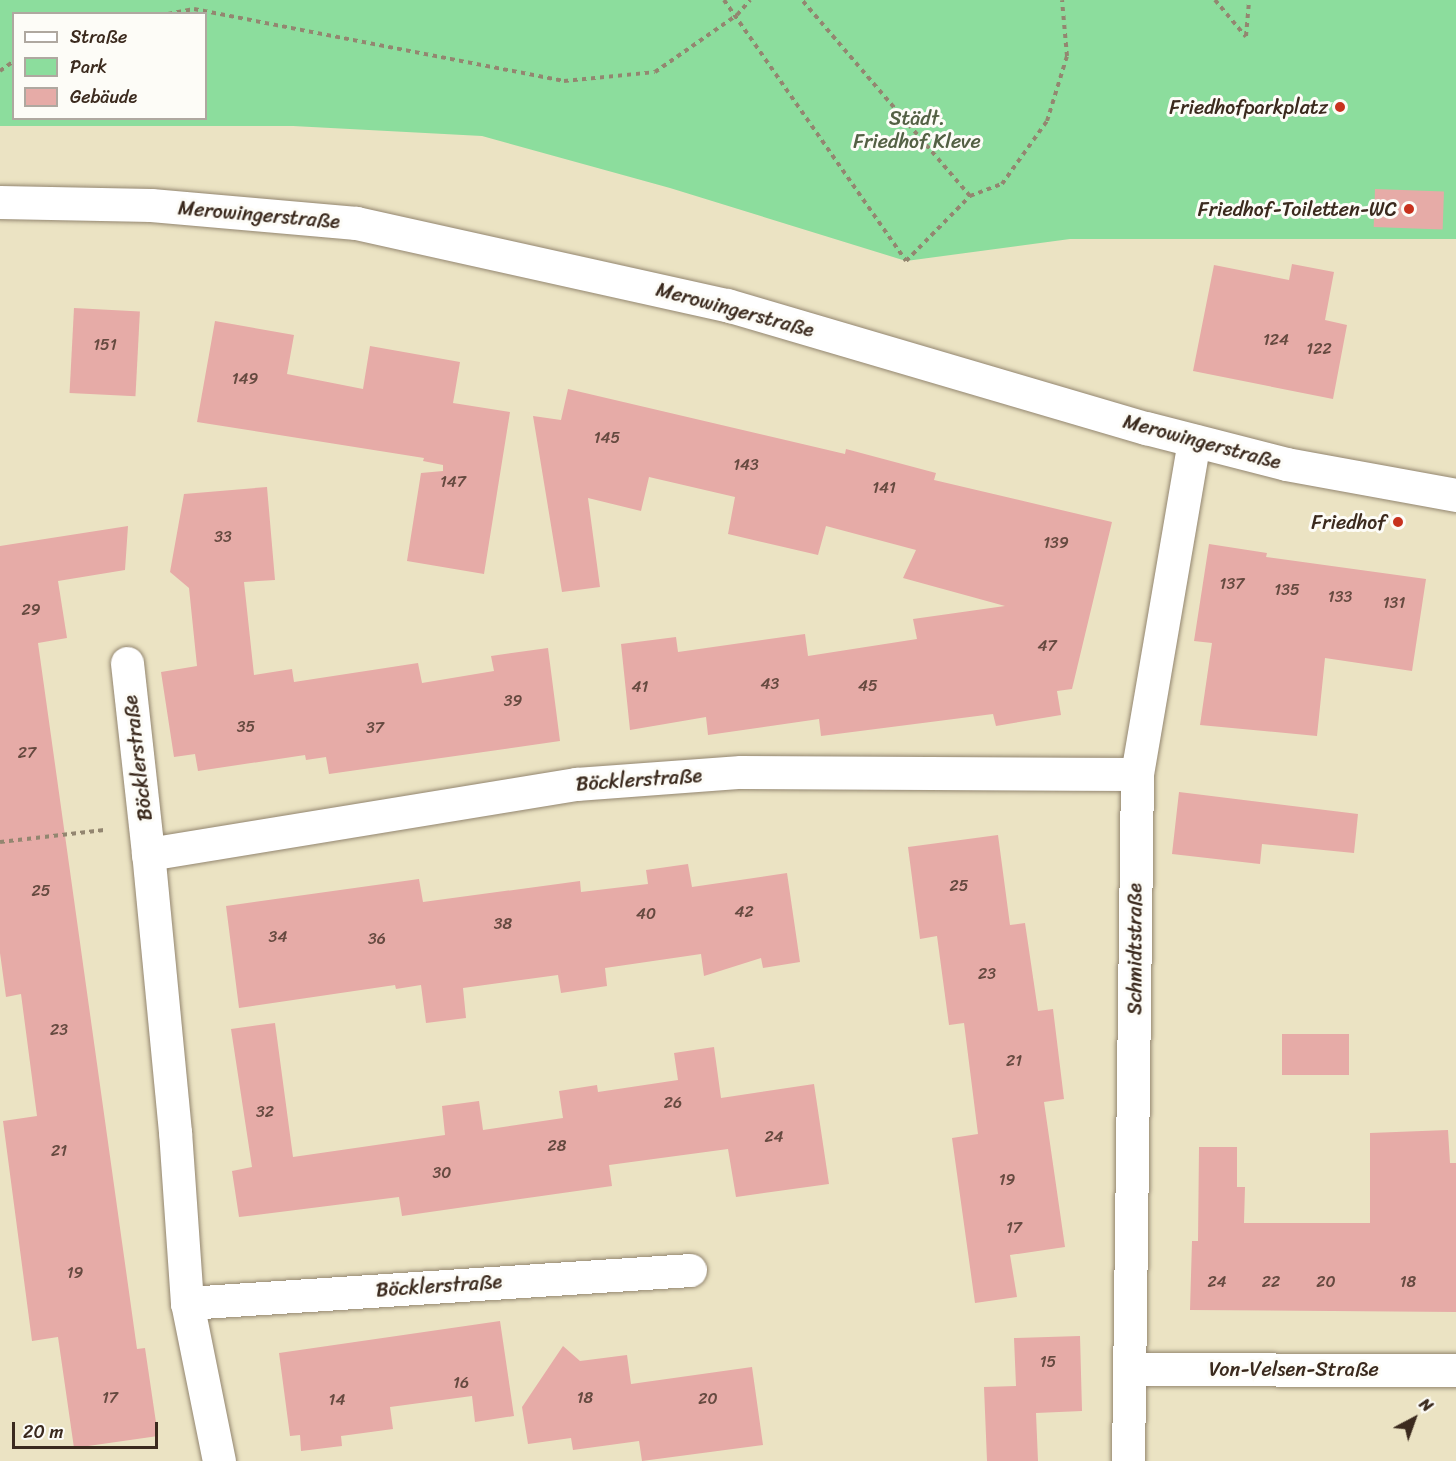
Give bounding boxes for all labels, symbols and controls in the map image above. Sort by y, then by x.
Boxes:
legend [12,12,207,120]
text: Straße [70,21,127,53]
text: Park [70,51,107,83]
text: Gebäude [70,81,137,113]
place label: Friedhofparkplatz [1169,95,1328,119]
marker: Friedhofparkplatz [1333,100,1347,114]
park label: Städt. Friedhof Kleve [853,106,981,153]
street label: Merowingerstraße [177,196,341,234]
place label: Friedhof-Toiletten-WC [1198,197,1397,221]
marker: Friedhof-Toiletten-WC [1402,202,1416,216]
street label: Merowingerstraße [653,277,817,343]
house number: 124 [1263,330,1289,350]
house number: 151 [93,335,117,355]
house number: 122 [1306,339,1332,359]
house number: 149 [232,369,258,389]
street label: Merowingerstraße [1120,409,1284,475]
house number: 145 [594,428,620,448]
house number: 143 [733,455,759,475]
house number: 147 [440,472,466,492]
house number: 141 [872,478,896,498]
place label: Friedhof [1311,510,1386,534]
marker: Friedhof [1391,515,1405,529]
house number: 33 [214,527,232,547]
house number: 139 [1043,533,1069,553]
house number: 137 [1220,574,1244,594]
house number: 135 [1274,580,1300,600]
house number: 133 [1328,587,1352,607]
house number: 131 [1383,593,1405,613]
house number: 29 [21,600,41,620]
house number: 47 [1037,636,1057,656]
house number: 43 [761,674,779,694]
house number: 45 [858,676,878,696]
house number: 41 [632,677,648,697]
house number: 39 [504,691,522,711]
street label: Böcklerstraße [118,694,158,822]
house number: 35 [237,717,255,737]
house number: 37 [366,718,384,738]
house number: 27 [18,743,36,763]
street label: Böcklerstraße [575,764,703,796]
house number: 25 [949,876,969,896]
house number: 25 [31,881,51,901]
street label: Schmidtstraße [1123,883,1147,1015]
house number: 42 [734,902,754,922]
house number: 40 [636,904,656,924]
house number: 38 [494,914,512,934]
house number: 34 [269,927,287,947]
house number: 36 [368,929,386,949]
house number: 23 [978,964,996,984]
house number: 23 [50,1020,68,1040]
house number: 21 [1006,1051,1022,1071]
house number: 26 [664,1093,682,1113]
house number: 32 [256,1102,274,1122]
house number: 24 [764,1127,784,1147]
house number: 28 [548,1136,566,1156]
house number: 21 [51,1141,67,1161]
house number: 30 [433,1163,451,1183]
house number: 19 [999,1170,1015,1190]
house number: 17 [1006,1218,1022,1238]
house number: 19 [67,1263,83,1283]
street label: Böcklerstraße [375,1270,503,1302]
house number: 24 [1207,1272,1227,1292]
house number: 22 [1262,1272,1280,1292]
house number: 20 [1316,1272,1336,1292]
house number: 18 [1400,1272,1416,1292]
house number: 15 [1040,1352,1056,1372]
street label: Von-Velsen-Straße [1209,1357,1379,1381]
house number: 16 [453,1373,469,1393]
house number: 17 [102,1388,118,1408]
house number: 18 [577,1388,593,1408]
house number: 20 [698,1389,718,1409]
north arrow [1384,1389,1444,1449]
house number: 14 [329,1390,345,1410]
text: N [1412,1390,1440,1420]
scale bar [15,1410,160,1448]
text: 20 m [23,1416,63,1448]

